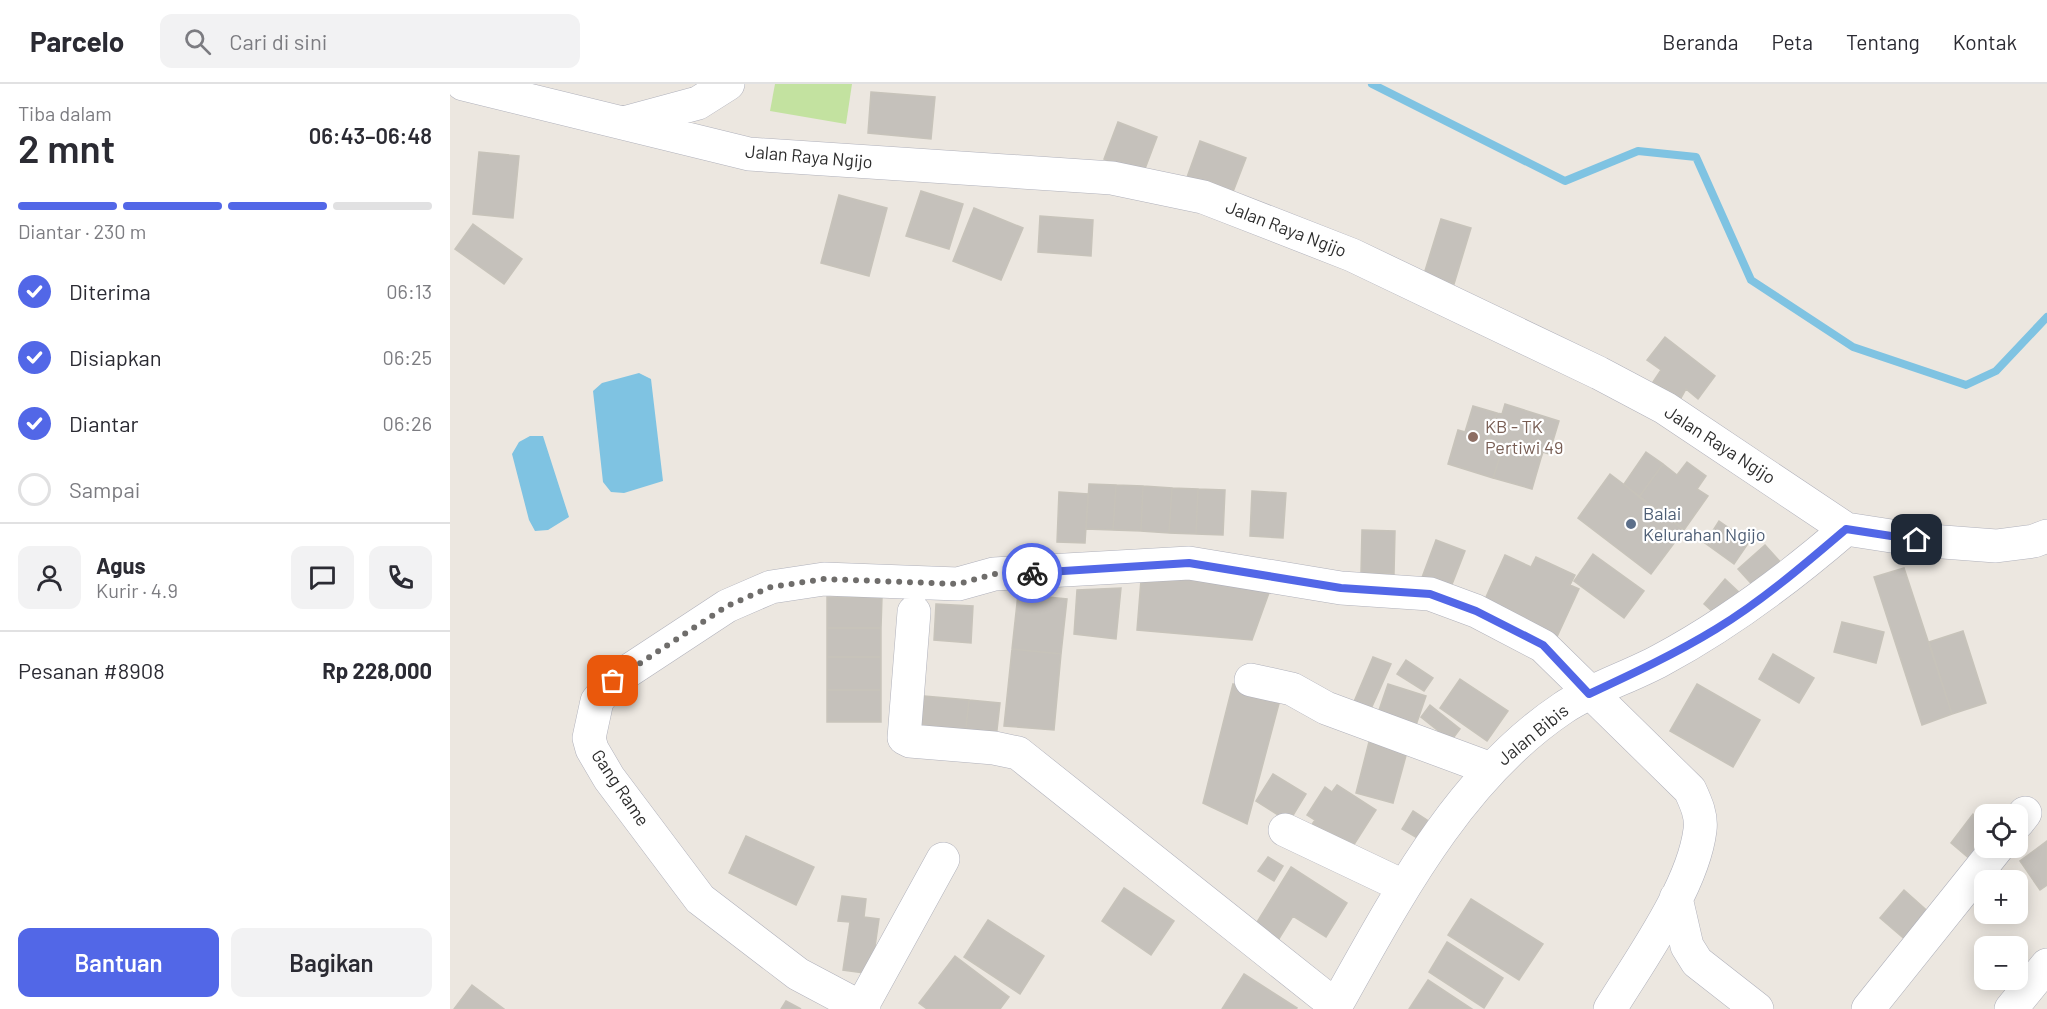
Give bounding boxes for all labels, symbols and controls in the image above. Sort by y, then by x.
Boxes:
search box [160,14,580,68]
text: Parcelo [30,24,124,58]
icon: search [181,25,214,58]
text: Cari di sini [229,28,327,54]
text: Beranda [1662,29,1738,54]
text: Peta [1771,29,1813,54]
text: Tentang [1846,29,1920,54]
text: Kontak [1953,29,2017,54]
text: Tiba dalam [18,101,112,125]
text: 06:43–06:48 [309,122,432,148]
text: 2 mnt [18,124,115,171]
street label: Jalan Raya Ngijo [744,139,874,173]
street label: Jalan Raya Ngijo [1223,195,1350,261]
text: Diantar · 230 m [18,219,146,243]
icon: check [18,275,51,308]
text: Diterima [69,278,151,304]
text: 06:13 [386,279,432,303]
icon: check [18,341,51,374]
text: Disiapkan [69,344,162,370]
text: 06:25 [383,345,432,369]
street label: Jalan Raya Ngijo [1661,400,1780,488]
icon: check [18,407,51,440]
text: Diantar [69,410,139,436]
text: 06:26 [383,411,432,435]
place label: KB - TK Pertiwi 49 [1485,415,1563,458]
marker: KB - TK Pertiwi 49 [1466,430,1480,444]
text: Sampai [69,476,140,502]
place label: Balai Kelurahan Ngijo [1643,502,1766,545]
pin [1891,514,1942,565]
marker: Balai Kelurahan Ngijo [1624,517,1638,531]
icon: home [1900,523,1933,556]
courier [1002,543,1062,603]
button: person [18,546,81,609]
button: chat [291,546,354,609]
button: phone [369,546,432,609]
text: Agus [96,552,146,578]
icon: bike [1016,557,1049,590]
text: Kurir · 4.9 [96,578,178,602]
pin [587,655,638,706]
text: Pesanan #8908 [18,657,165,683]
text: Rp 228,000 [322,657,432,683]
icon: bag [596,664,629,697]
street label: Jalan Bibis [1492,699,1572,770]
street label: Gang Rame [587,745,654,830]
map controls [1974,804,2028,990]
button: locate [1974,804,2028,858]
button: + [1974,870,2028,924]
button: Bantuan [18,928,219,997]
button: Bagikan [231,928,432,997]
button: − [1974,936,2028,990]

